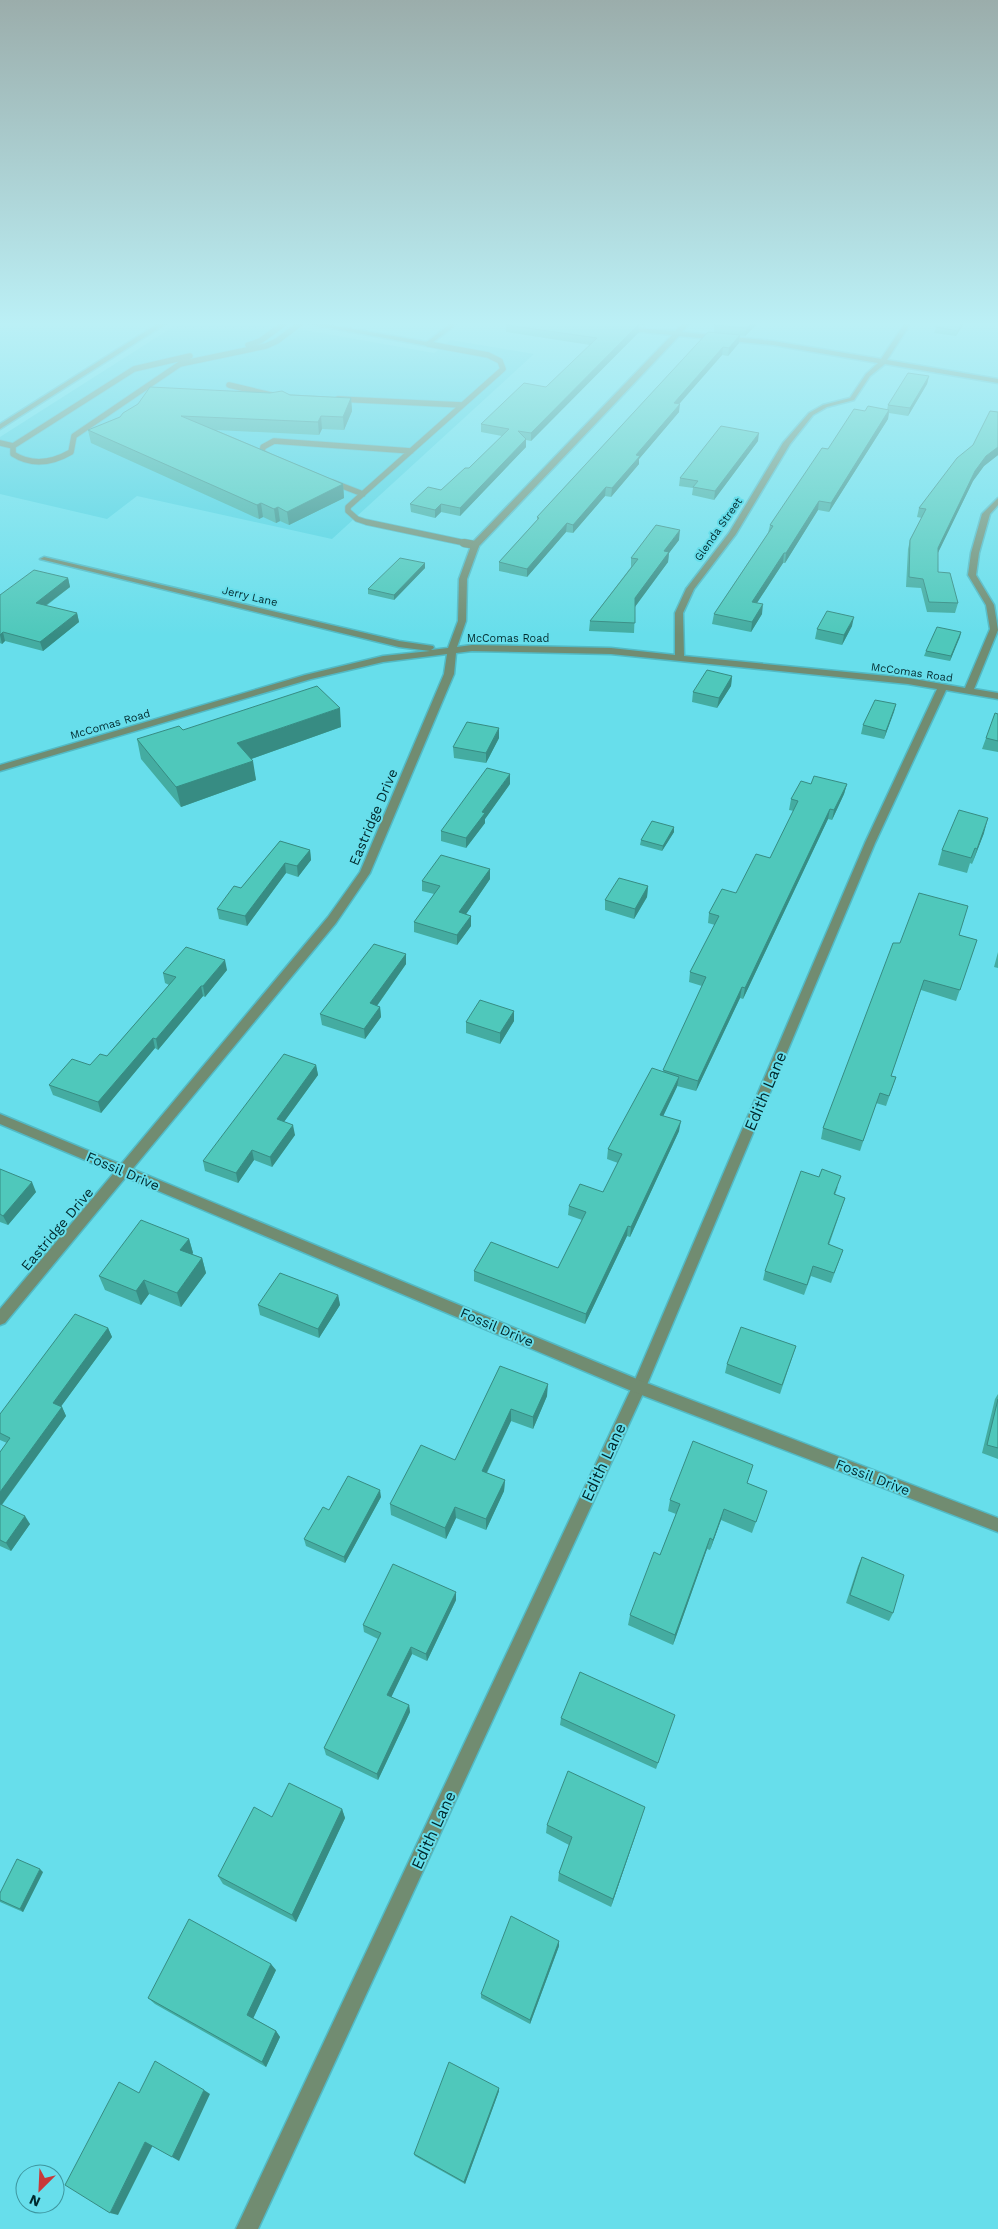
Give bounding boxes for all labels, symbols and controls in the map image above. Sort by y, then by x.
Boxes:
street label: Glenda Street [692,495,745,563]
street label: Jerry Lane [221,584,279,609]
street label: McComas Road [467,632,549,645]
street label: McComas Road [870,660,954,685]
street label: McComas Road [69,707,152,742]
street label: Eastridge Drive [345,766,401,868]
street label: Edith Lane [740,1049,791,1134]
street label: Fossil Drive [84,1148,162,1194]
street label: Eastridge Drive [18,1184,96,1274]
street label: Fossil Drive [458,1304,536,1350]
street label: Edith Lane [577,1420,630,1504]
street label: Fossil Drive [834,1456,912,1498]
street label: Edith Lane [407,1788,460,1872]
north arrow [15,2164,65,2214]
text: N [27,2191,43,2210]

